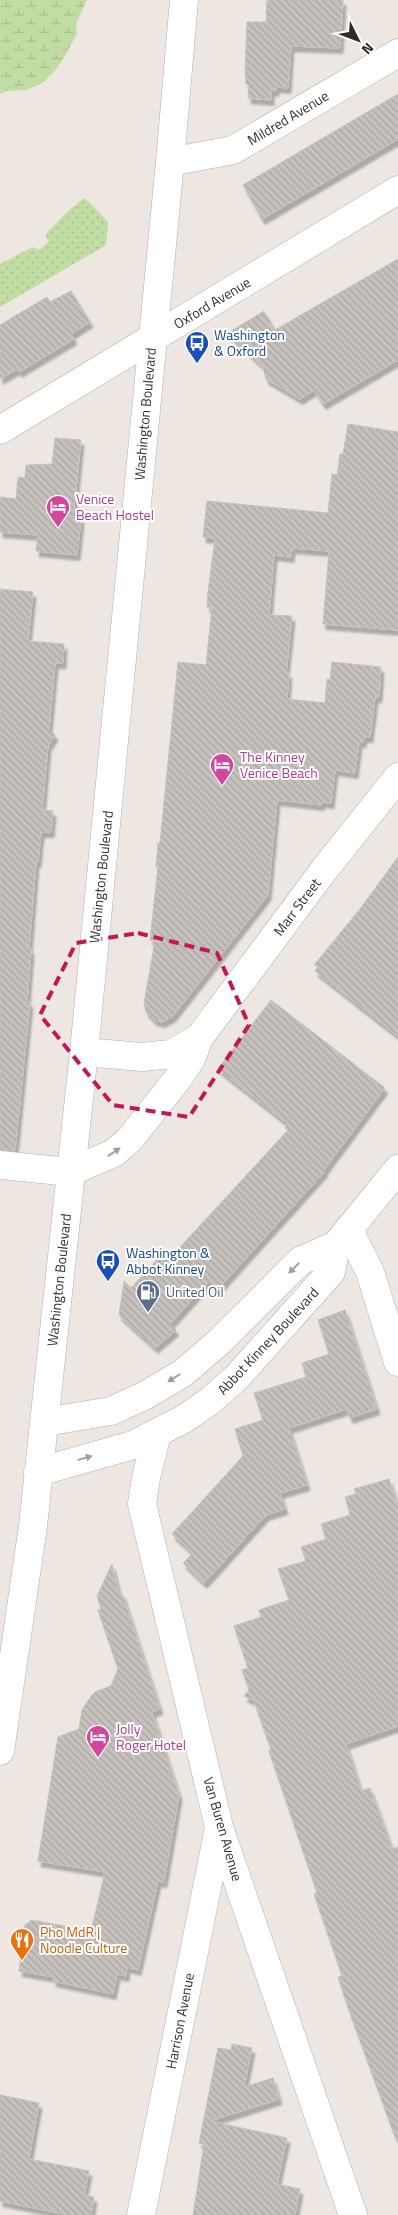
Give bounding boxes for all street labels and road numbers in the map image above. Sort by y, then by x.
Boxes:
street label: Mildred Avenue [243,85,332,150]
street label: Oxford Avenue [169,271,254,334]
street label: Washington Boulevard [128,347,161,481]
street label: Washington Boulevard [83,810,118,944]
street label: Marr Street [268,873,325,940]
street label: Washington Boulevard [41,1213,76,1347]
street label: Abbot Kinney Boulevard [212,1282,323,1399]
street label: Van Buren Avenue [199,1774,248,1883]
street label: Harrison Avenue [160,1971,199,2071]

